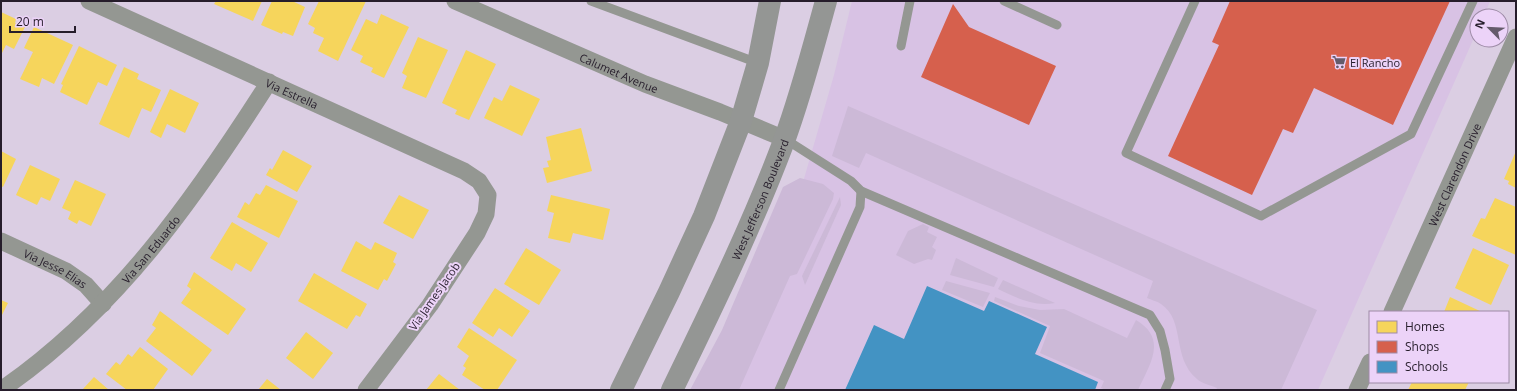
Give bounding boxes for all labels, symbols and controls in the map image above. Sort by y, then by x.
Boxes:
scale bar [10,8,75,34]
north arrow [1469,8,1509,48]
text: 20 m [16,13,44,30]
text: N [1471,17,1488,31]
street label: Calumet Avenue [577,49,660,96]
supermarket icon: El Rancho [1331,54,1347,70]
place label: El Rancho [1350,55,1400,70]
street label: Via Estrella [264,75,321,111]
street label: West Clarendon Drive [1424,120,1484,228]
street label: West Jefferson Boulevard [728,137,792,262]
street label: Via San Eduardo [118,212,183,286]
street label: Via Jesse Elias [21,245,90,291]
street label: Via James Jacob [405,259,463,333]
legend [1369,311,1509,383]
text: Homes [1405,318,1445,335]
text: Shops [1405,338,1440,355]
text: Schools [1405,358,1448,375]

